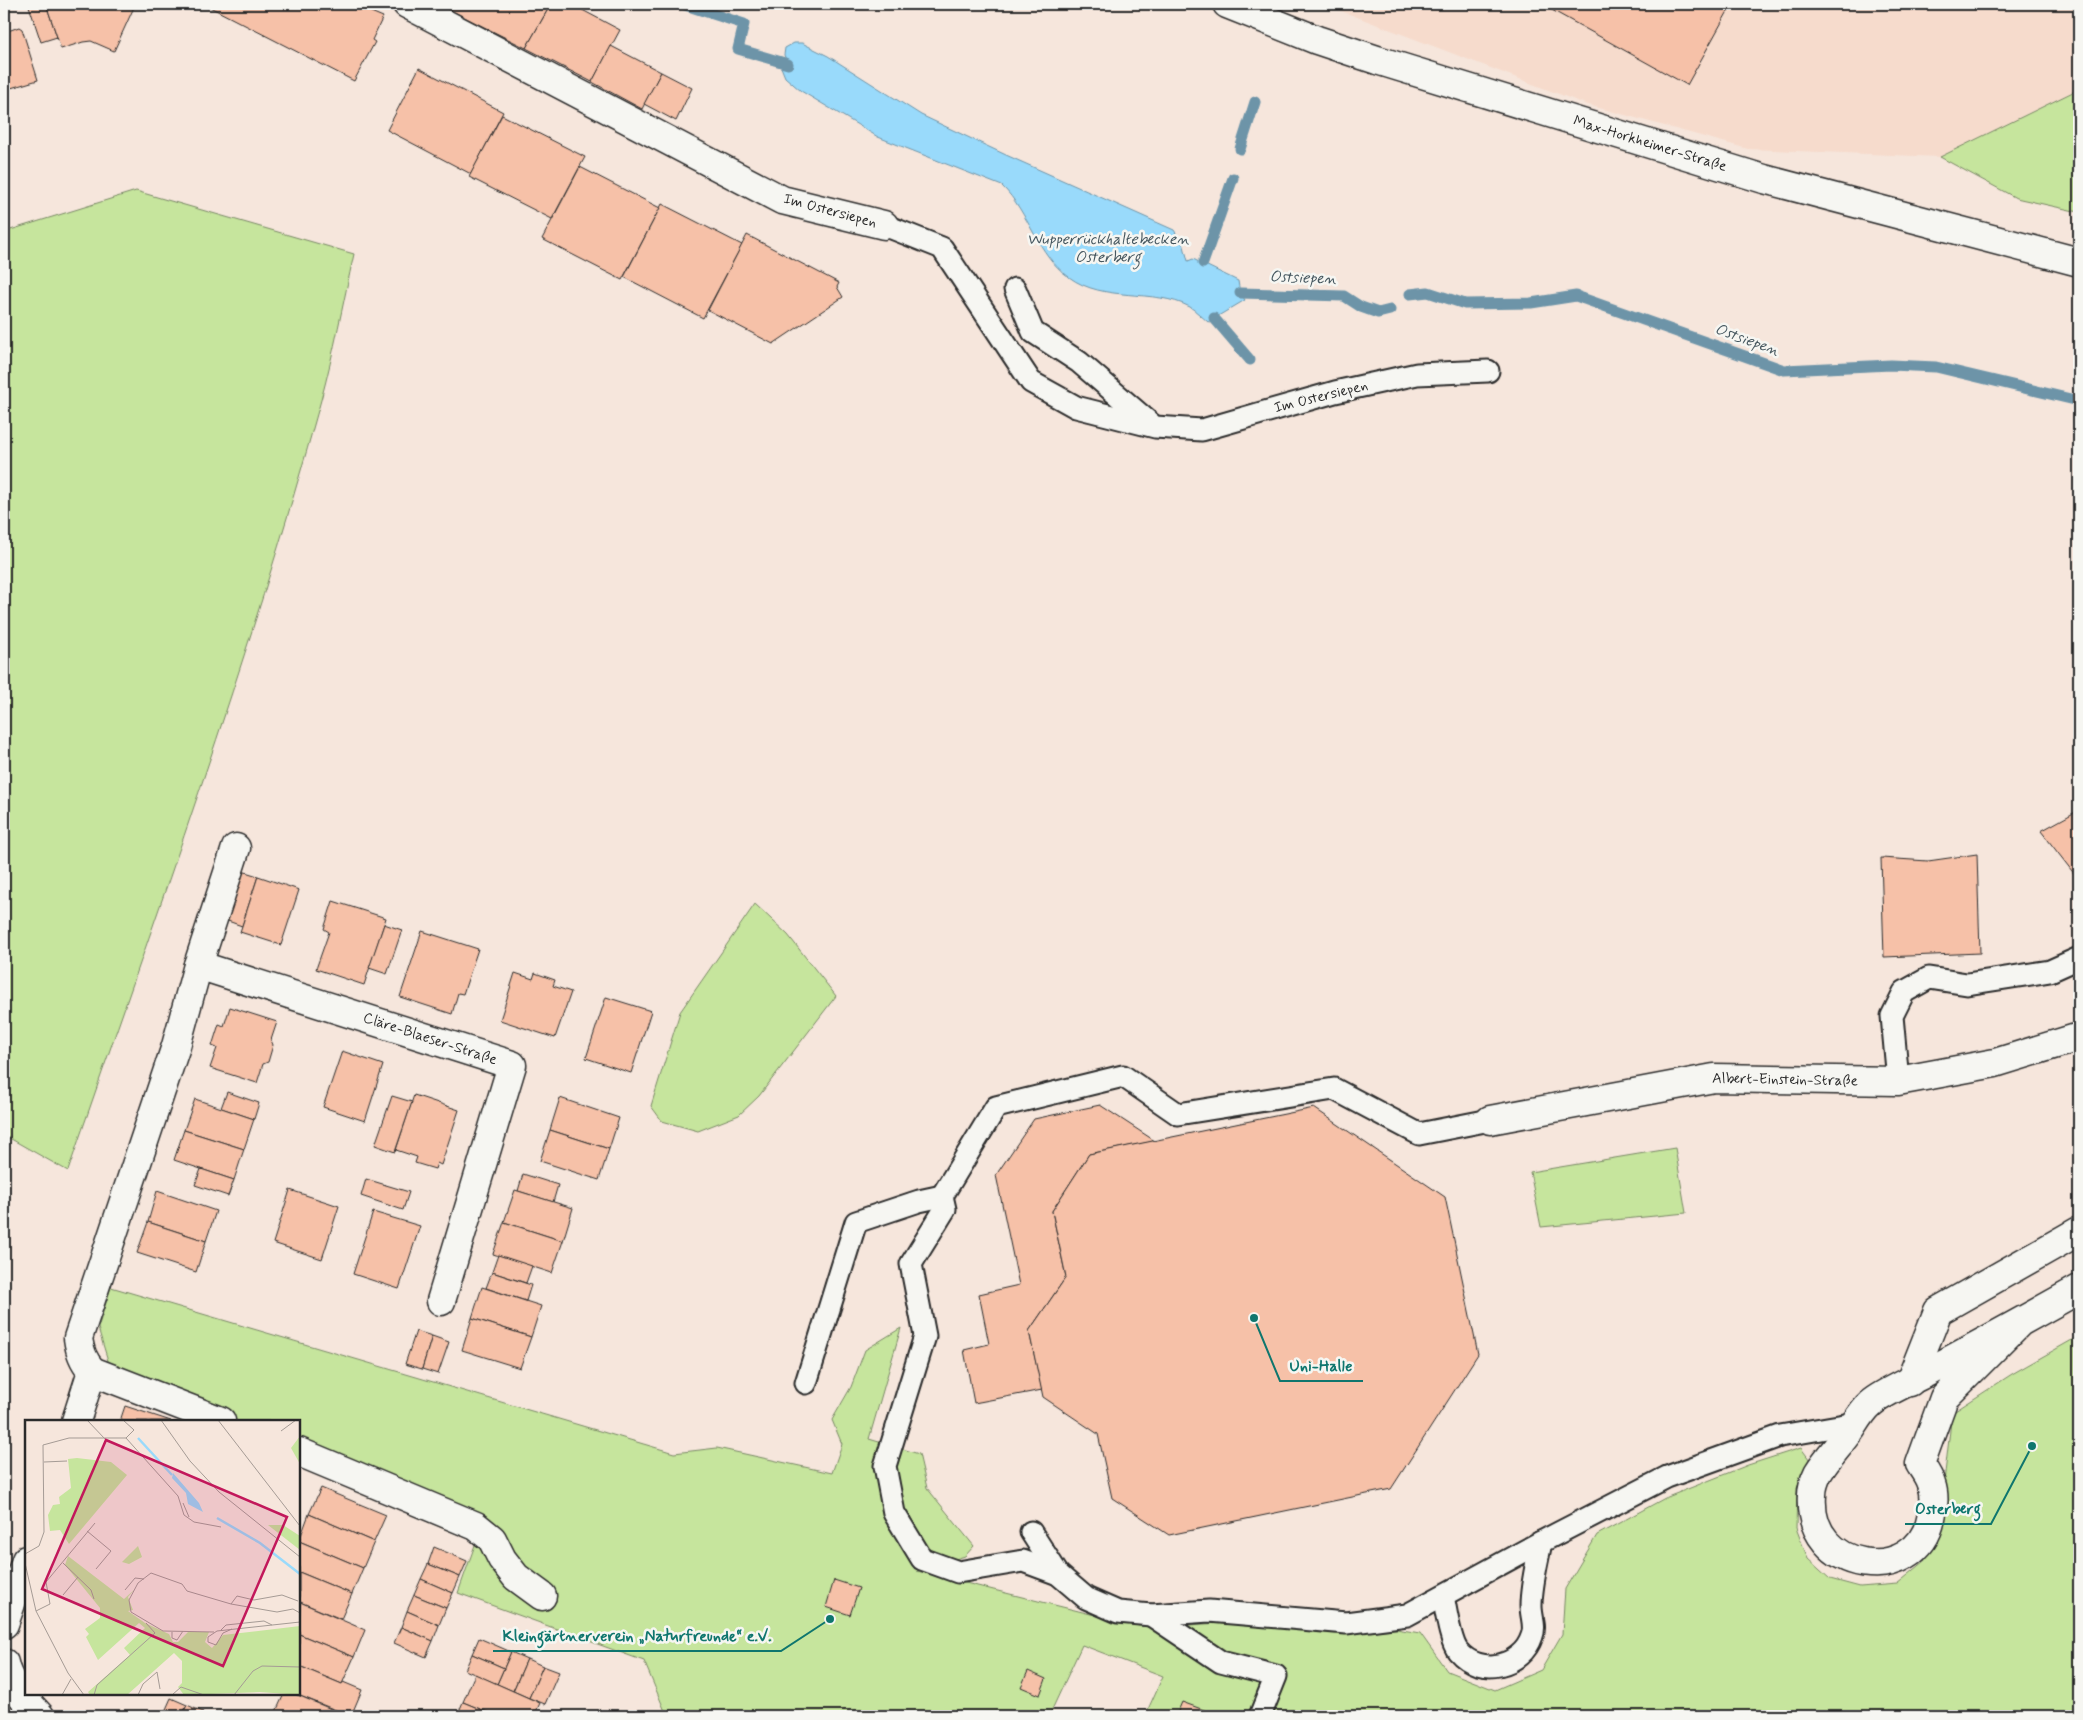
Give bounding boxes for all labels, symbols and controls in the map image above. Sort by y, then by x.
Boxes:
street label: Max-Horkheimer-Straße [1571,111,1729,177]
street label: Im Ostersiepen [781,189,879,233]
water label: Wupperrückhaltebecken Osterberg [1027,229,1190,270]
water label: Ostsiepen [1269,266,1337,290]
water label: Ostsiepen [1712,319,1782,361]
street label: Im Ostersiepen [1272,376,1370,418]
street label: Cläre-Blaeser-Straße [360,1008,500,1070]
street label: Albert-Einstein-Straße [1712,1069,1858,1091]
callout: Uni-Halle [1280,1350,1363,1381]
text: Uni-Halle [1290,1356,1352,1377]
inset map [25,1420,300,1695]
callout: Osterberg [1905,1493,1991,1524]
text: Osterberg [1915,1499,1981,1522]
callout: Kleingärtnerverein „Naturfreunde“ e.V. [493,1620,781,1651]
text: Kleingärtnerverein „Naturfreunde“ e.V. [502,1626,772,1649]

